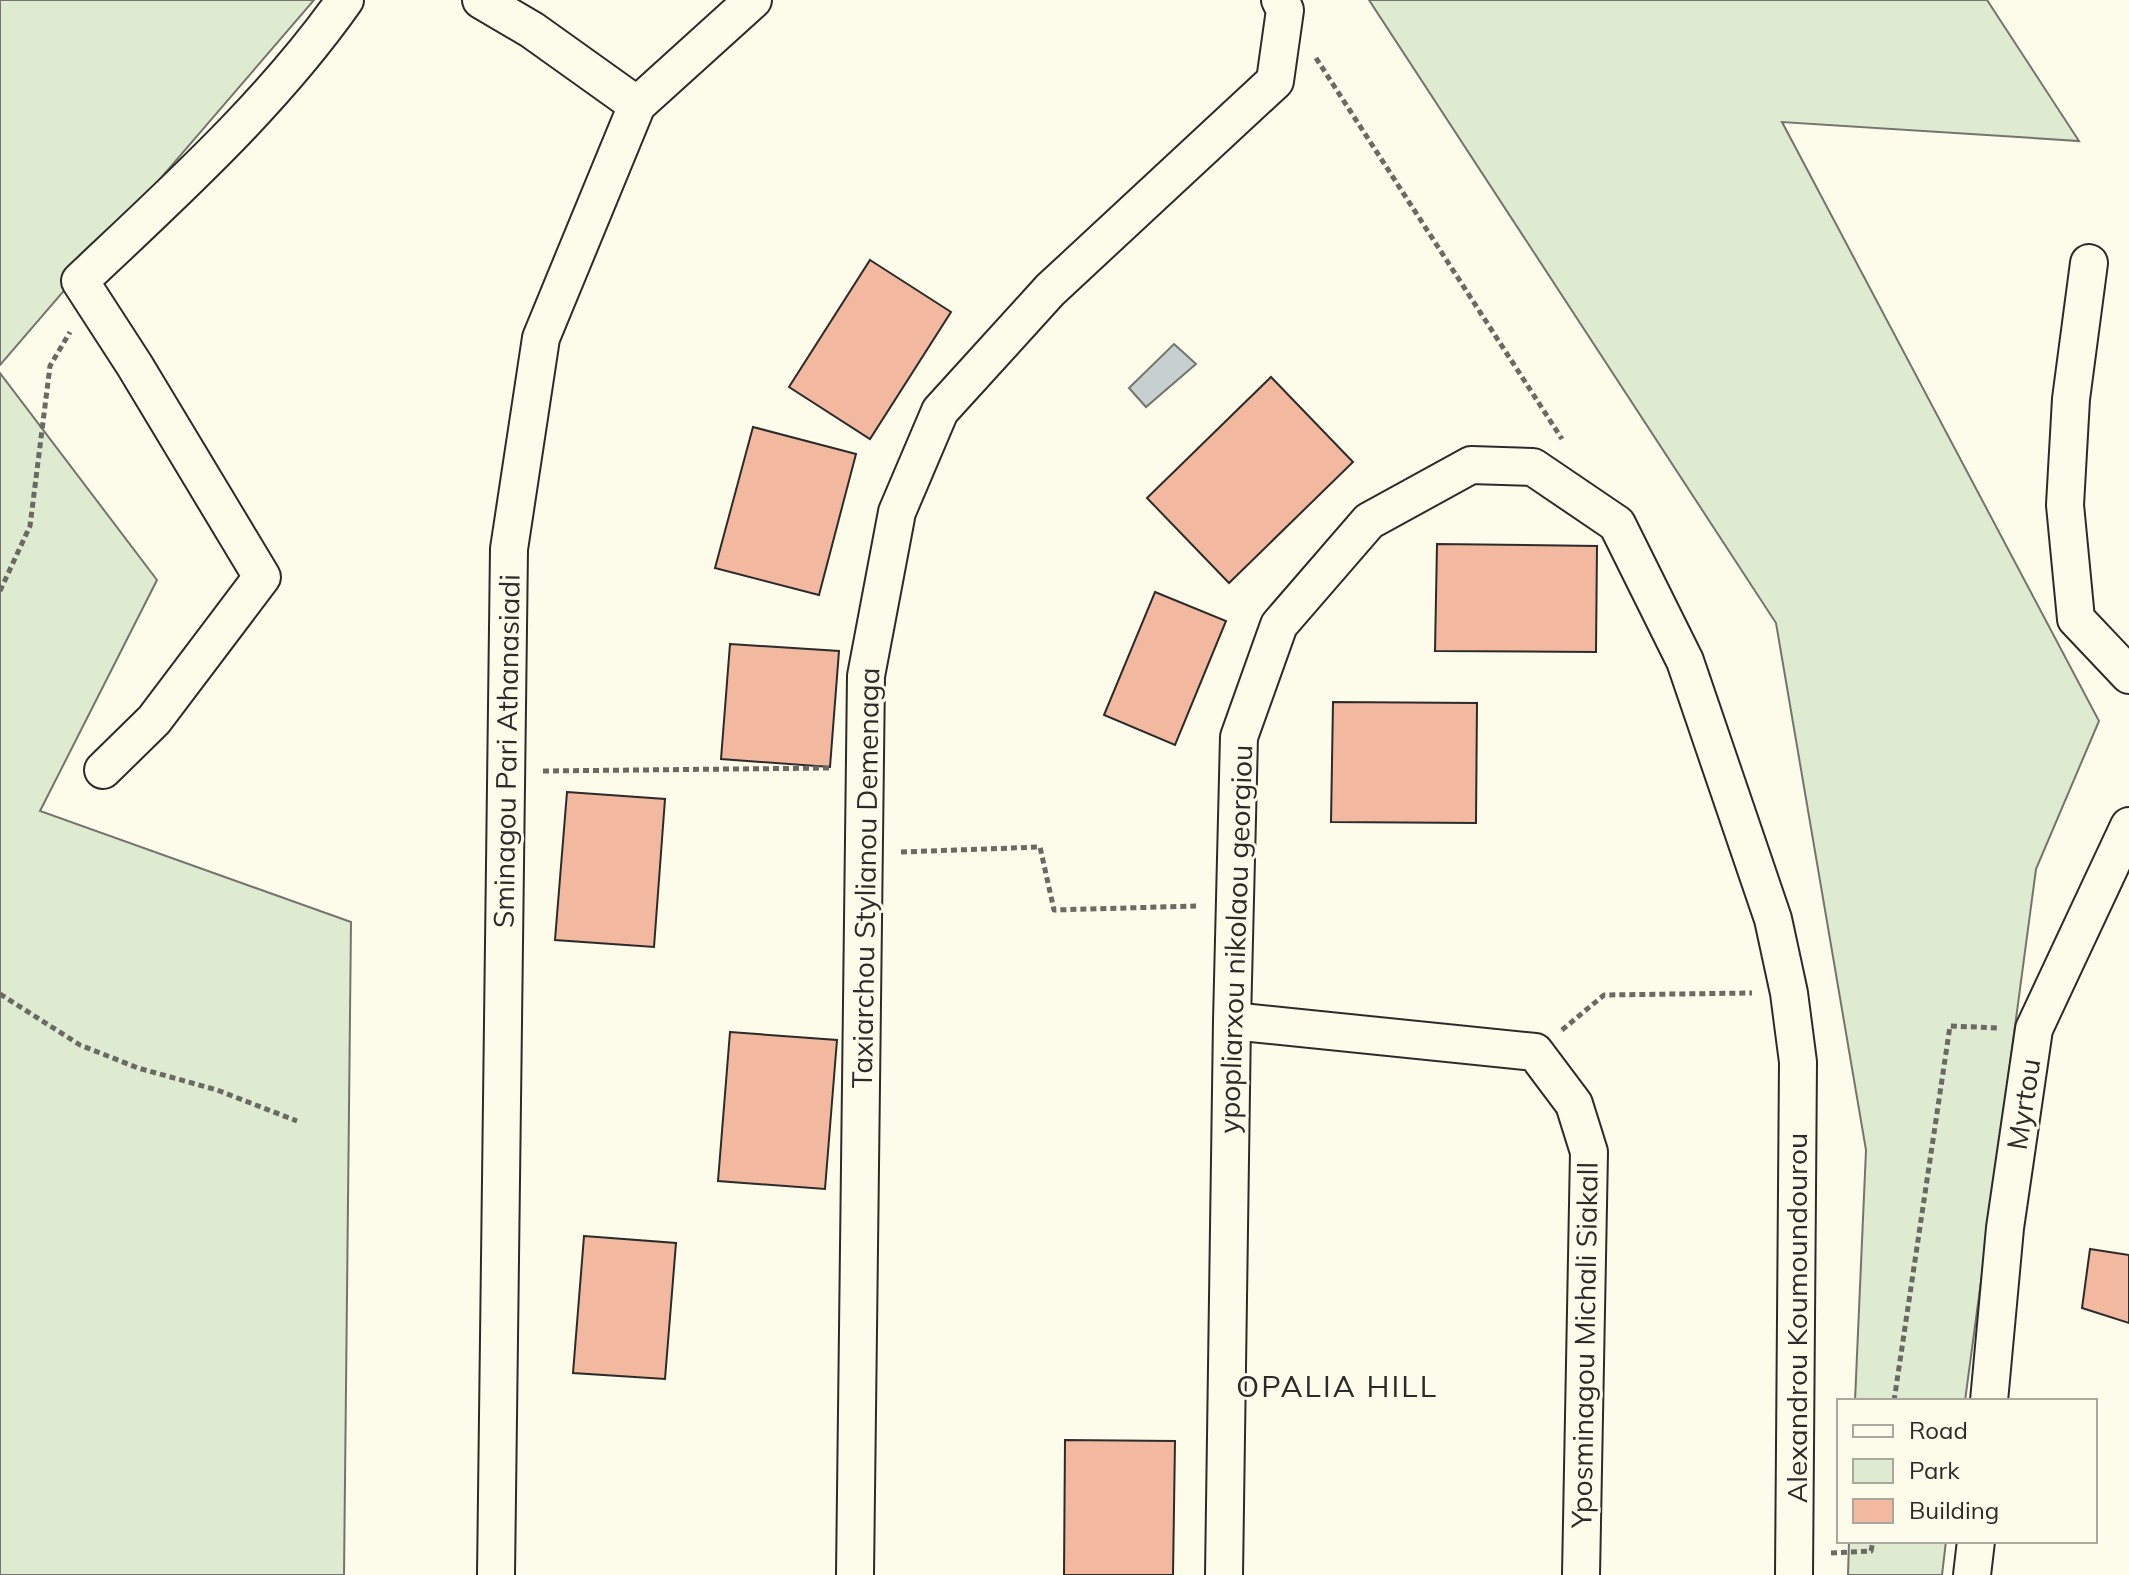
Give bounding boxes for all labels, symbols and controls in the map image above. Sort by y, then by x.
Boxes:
street label: Sminagou Pari Athanasiadi [485,574,527,928]
street label: Taxiarchou Stylianou Demenaga [844,667,886,1089]
street label: ypopliarxou nikolaou georgiou [1211,744,1259,1134]
street label: Myrtou [1999,1056,2047,1152]
street label: Alexandrou Koumoundourou [1779,1133,1814,1503]
street label: Yposminagou Michali Siakall [1563,1162,1605,1529]
district label: OPALIA HILL [1236,1367,1438,1405]
legend [1837,1399,2097,1543]
text: Road [1909,1415,1968,1445]
text: Park [1909,1455,1960,1485]
text: Building [1909,1495,1999,1525]

